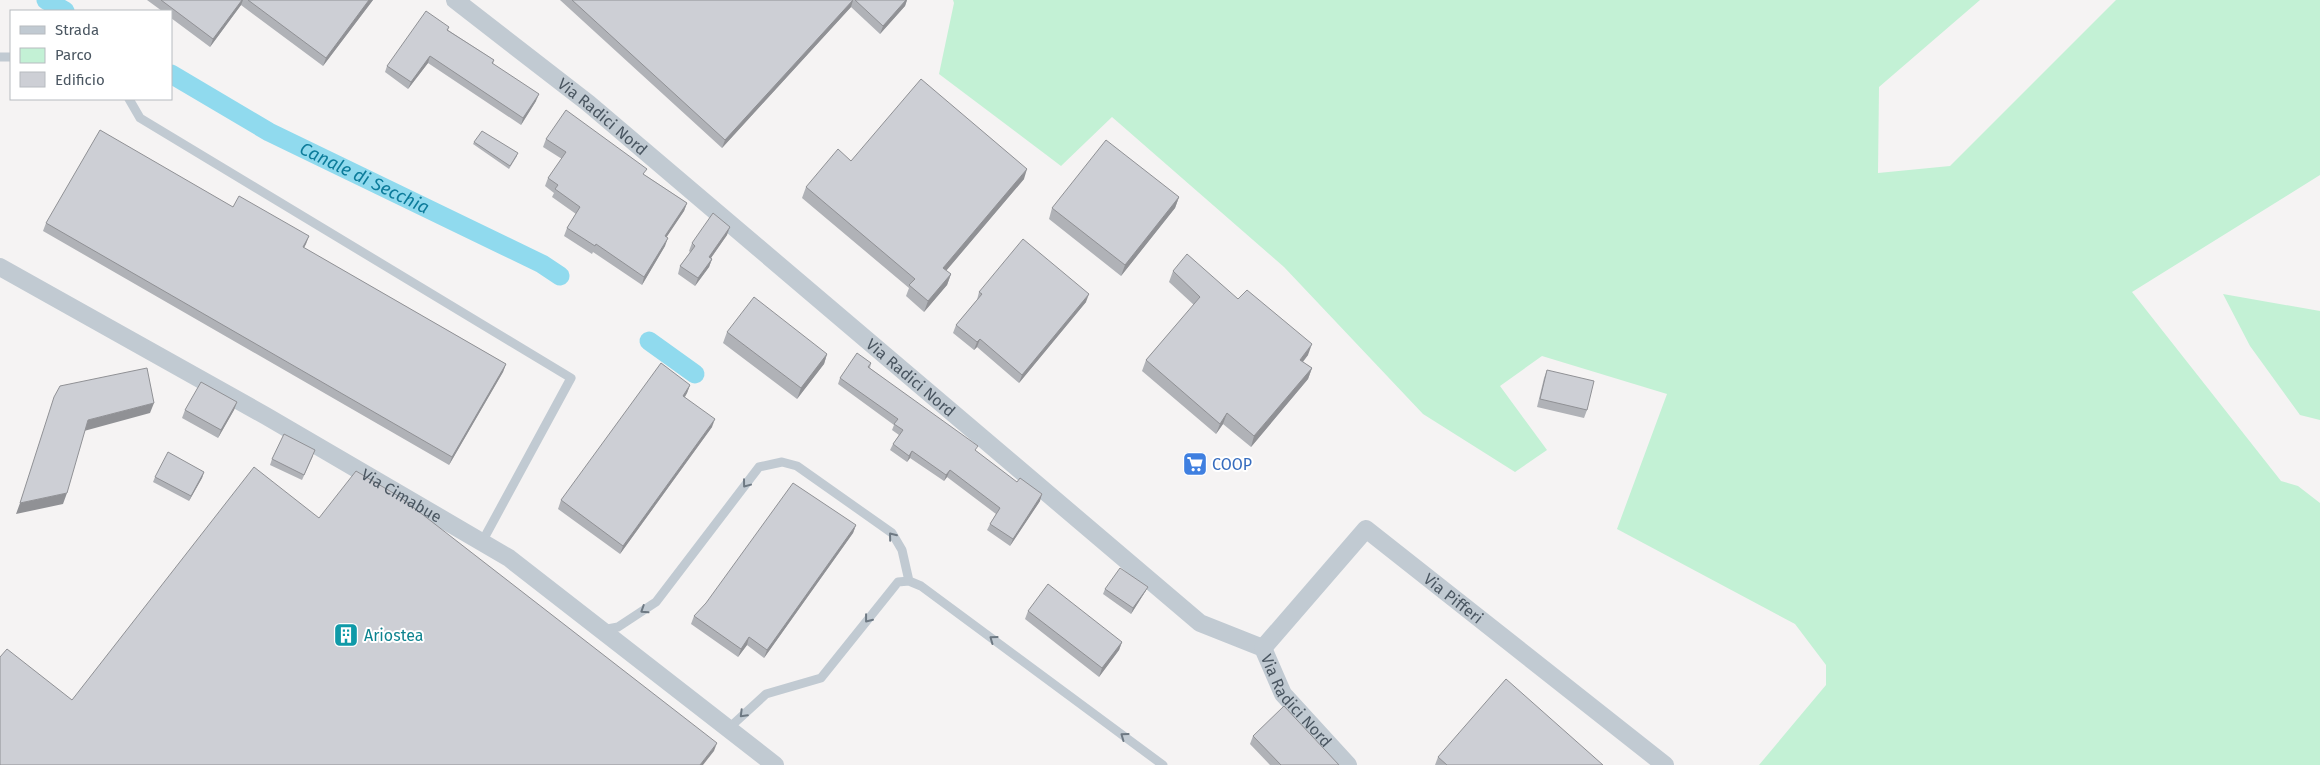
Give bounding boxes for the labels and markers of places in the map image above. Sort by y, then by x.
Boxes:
supermarket icon: COOP [1182,451,1208,477]
place label: COOP [1212,455,1252,474]
building icon: Ariostea [333,622,359,648]
place label: Ariostea [364,626,423,645]

